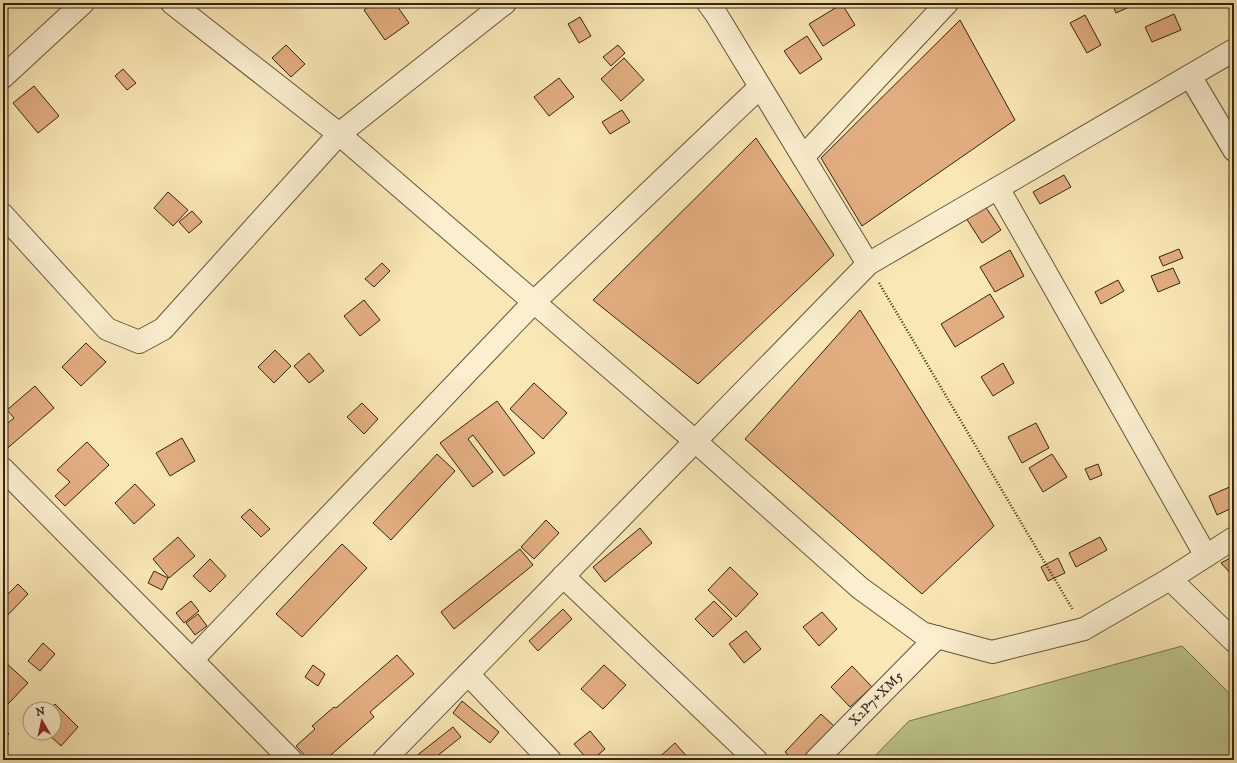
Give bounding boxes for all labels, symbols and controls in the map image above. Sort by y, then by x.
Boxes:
street label: X2P7+XM5 [845,667,907,730]
north arrow [22,701,62,741]
text: N [35,704,46,720]

